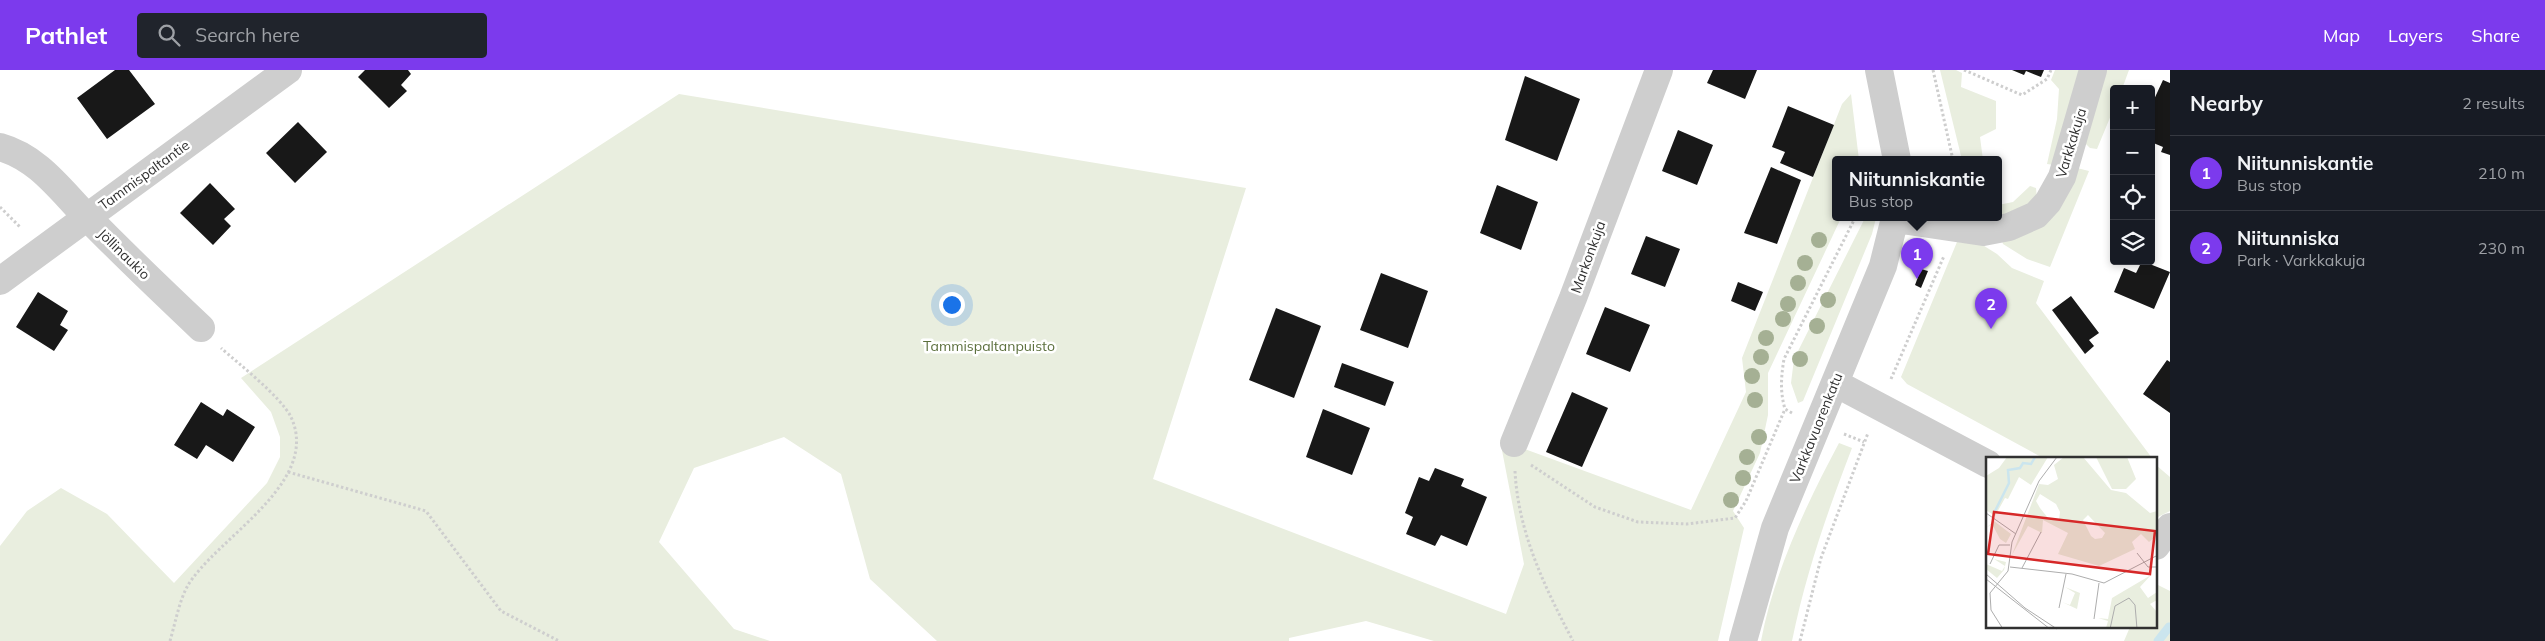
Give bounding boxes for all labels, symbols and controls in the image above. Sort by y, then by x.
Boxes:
search box [137,13,487,58]
text: Pathlet [25,20,107,50]
icon: search [155,21,183,49]
text: Search here [195,23,300,47]
text: Map [2323,24,2360,47]
text: Layers [2388,24,2443,47]
text: Share [2471,24,2520,47]
map controls [2110,85,2155,265]
button: + [2110,85,2155,130]
text: Nearby [2190,90,2263,116]
text: 2 results [2462,93,2525,113]
street label: Varkkakuja [2052,106,2090,180]
button: − [2110,130,2155,175]
street label: Tammispaltantie [95,136,193,214]
text: Niitunniskantie [2237,151,2373,175]
popup [1832,156,2002,221]
text: 1 [2201,163,2211,183]
text: 210 m [2478,163,2525,183]
text: Niitunniskantie [1849,167,1985,191]
button: locate [2110,175,2155,220]
text: Bus stop [2237,175,2301,195]
text: Bus stop [1849,191,1913,211]
street label: Markonkuja [1567,218,1609,296]
button: layers [2110,220,2155,265]
street label: Jöllinaukio [94,225,154,283]
text: Niitunniska [2237,226,2339,250]
pin: 1 [1901,238,1933,279]
text: 2 [2201,238,2211,258]
text: 230 m [2478,238,2525,258]
text: Park · Varkkakuja [2237,250,2365,270]
pin: 2 [1975,288,2007,329]
your location [939,292,965,318]
park label: Tammispaltanpuisto [923,337,1055,355]
street label: Varkkavuorenkatu [1786,370,1846,486]
inset map [1986,457,2158,628]

